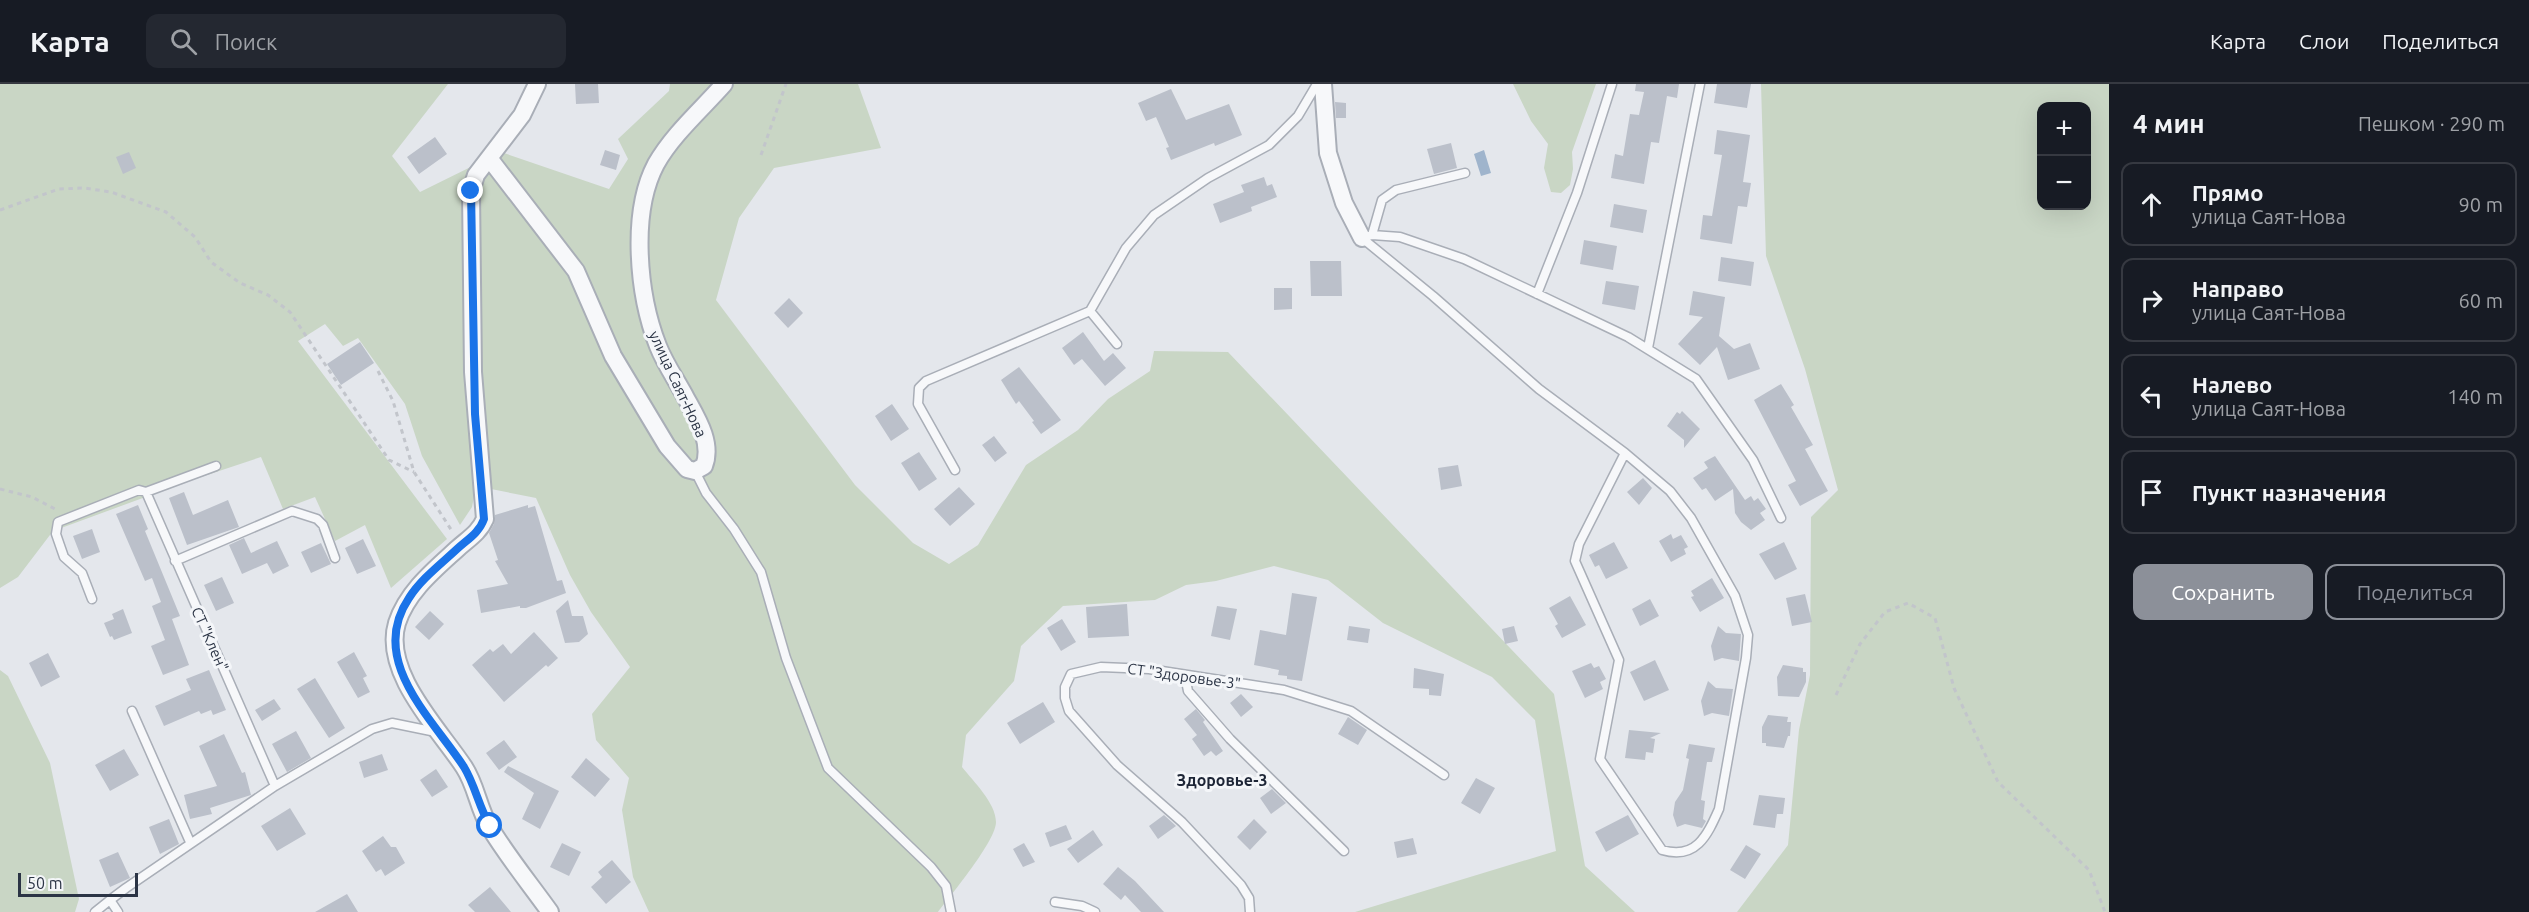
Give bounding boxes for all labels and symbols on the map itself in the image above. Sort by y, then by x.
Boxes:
route end [457,177,483,203]
street label: улица Саят-Нова [646,328,710,440]
street label: СТ "Клен" [188,604,232,674]
street label: СТ "Здоровье-3" [1126,660,1242,692]
district label: Здоровье-3 [1177,771,1267,789]
route start [476,812,502,838]
scale bar [18,870,138,898]

